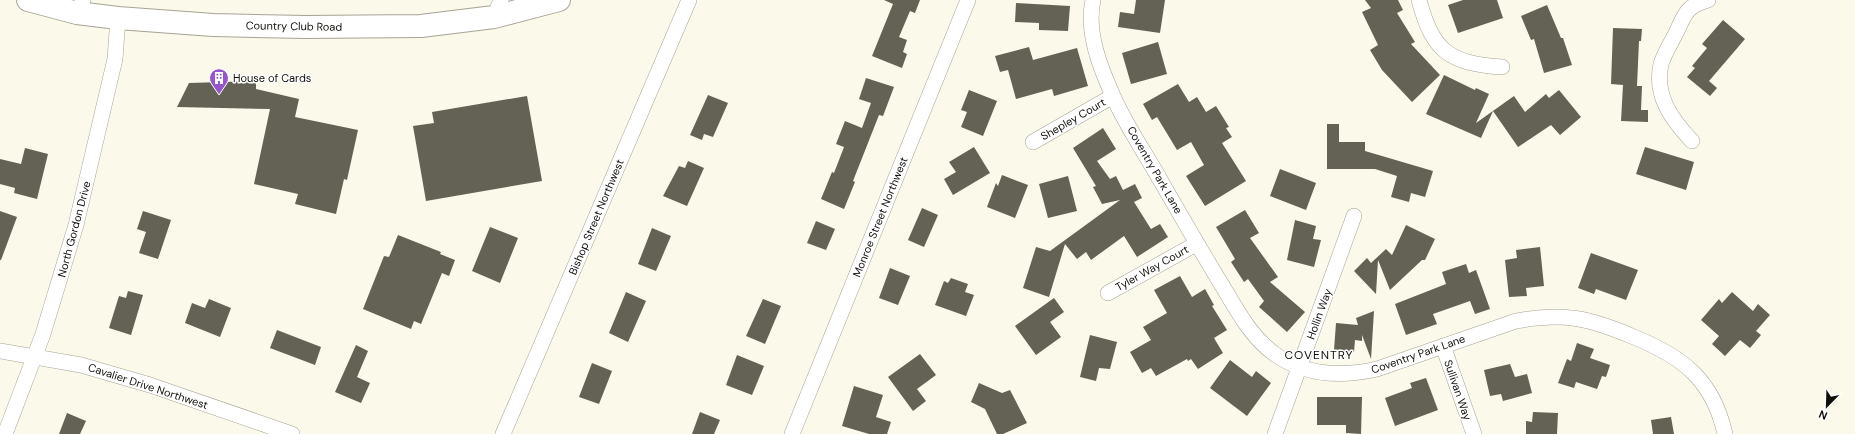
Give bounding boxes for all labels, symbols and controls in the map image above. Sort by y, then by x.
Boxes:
street label: Country Club Road [246,18,342,34]
building icon: House of Cards [208,67,230,95]
place label: House of Cards [233,71,311,85]
street label: Shepley Court [1038,95,1108,143]
street label: Coventry Park Lane [1124,124,1186,216]
street label: Monroe Street Northwest [849,155,911,279]
street label: Bishop Street Northwest [565,157,627,277]
street label: North Gordon Drive [54,179,94,279]
street label: Tyler Way Court [1113,242,1191,294]
street label: Hollin Way [1303,287,1335,341]
street label: Coventry Park Lane [1369,331,1467,377]
district label: COVENTRY [1284,347,1354,363]
street label: Sullivan Way [1441,358,1475,422]
street label: Cavalier Drive Northwest [86,360,210,412]
north arrow [1807,386,1847,426]
text: N [1817,407,1830,423]

